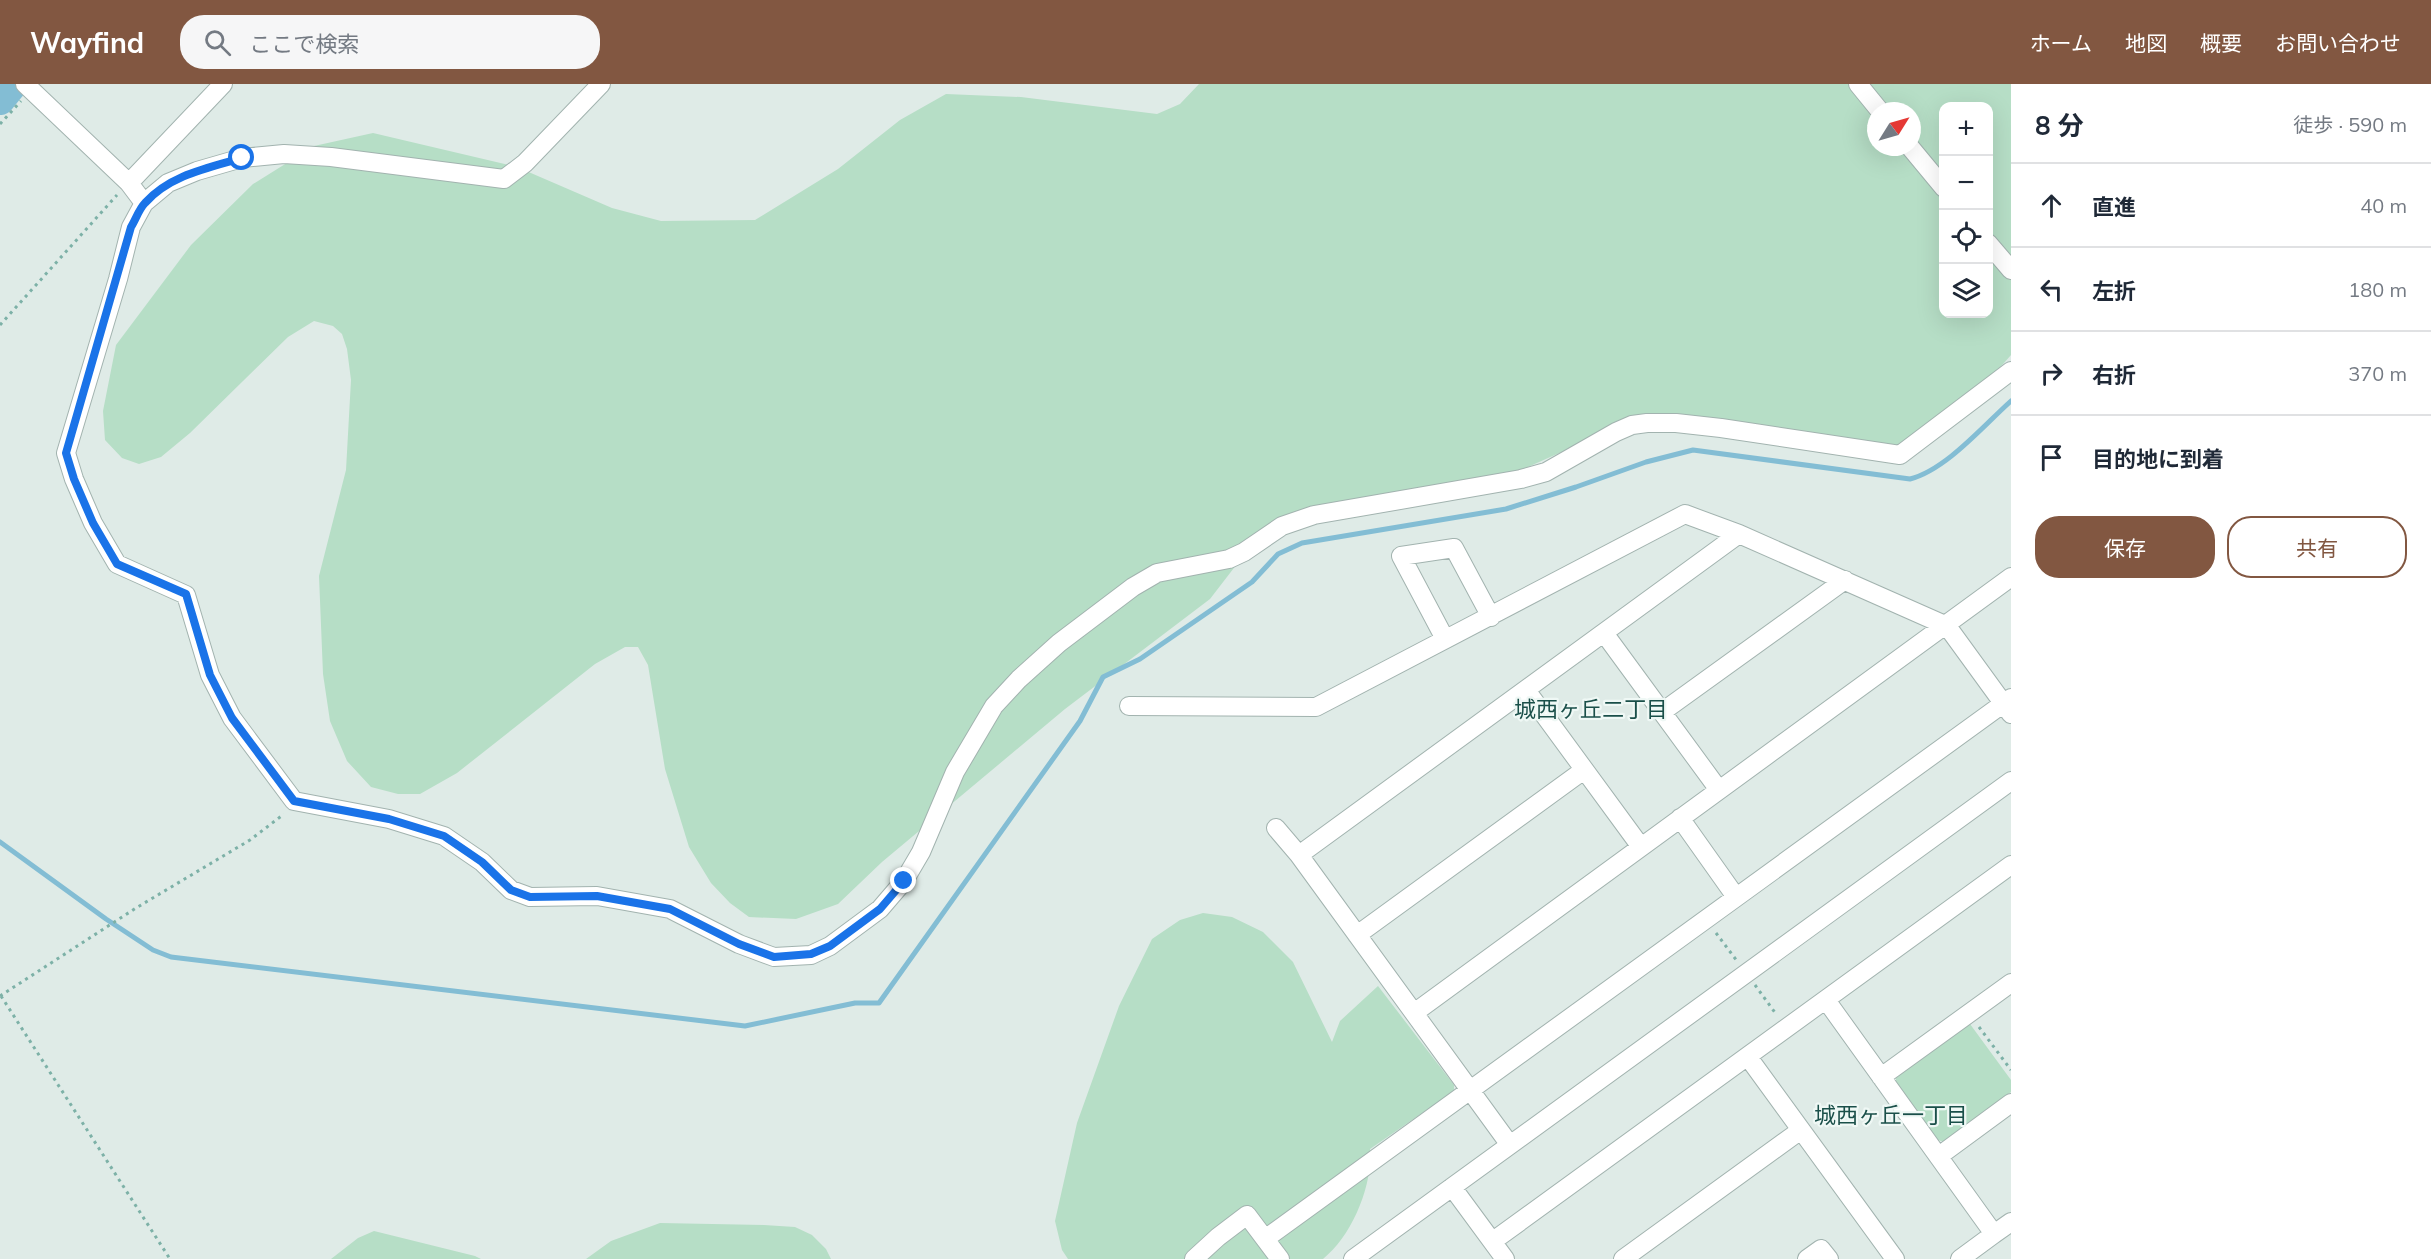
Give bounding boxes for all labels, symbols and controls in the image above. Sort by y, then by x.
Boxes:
search box [180,15,600,69]
text: Wayfind [30,25,144,60]
icon: search [201,26,234,59]
text: ここで検索 [249,30,359,58]
text: ホーム [2030,30,2092,56]
text: 地図 [2125,30,2167,56]
text: 概要 [2200,30,2242,56]
text: お問い合わせ [2275,30,2401,56]
north arrow [1867,102,1921,156]
map controls [1939,102,1993,318]
button: + [1939,102,1993,156]
text: 8 分 [2035,109,2084,142]
text: 徒歩 · 590 m [2293,112,2407,137]
route start [228,144,254,170]
button: − [1939,156,1993,210]
icon: ahead [2035,189,2068,222]
text: 直進 [2092,193,2136,221]
text: 40 m [2360,193,2407,218]
button: locate [1939,210,1993,264]
button: layers [1939,264,1993,318]
icon: left [2035,273,2068,306]
text: 左折 [2092,277,2136,305]
text: 180 m [2348,277,2407,302]
icon: right [2035,357,2068,390]
text: 右折 [2092,361,2136,389]
text: 370 m [2348,361,2407,386]
icon: arrive [2035,441,2068,474]
text: 目的地に到着 [2092,445,2224,473]
button: 保存 [2035,516,2215,578]
button: 共有 [2227,516,2407,578]
district label: 城西ヶ丘二丁目 [1514,695,1668,723]
route end [890,867,916,893]
district label: 城西ヶ丘一丁目 [1814,1101,1968,1129]

